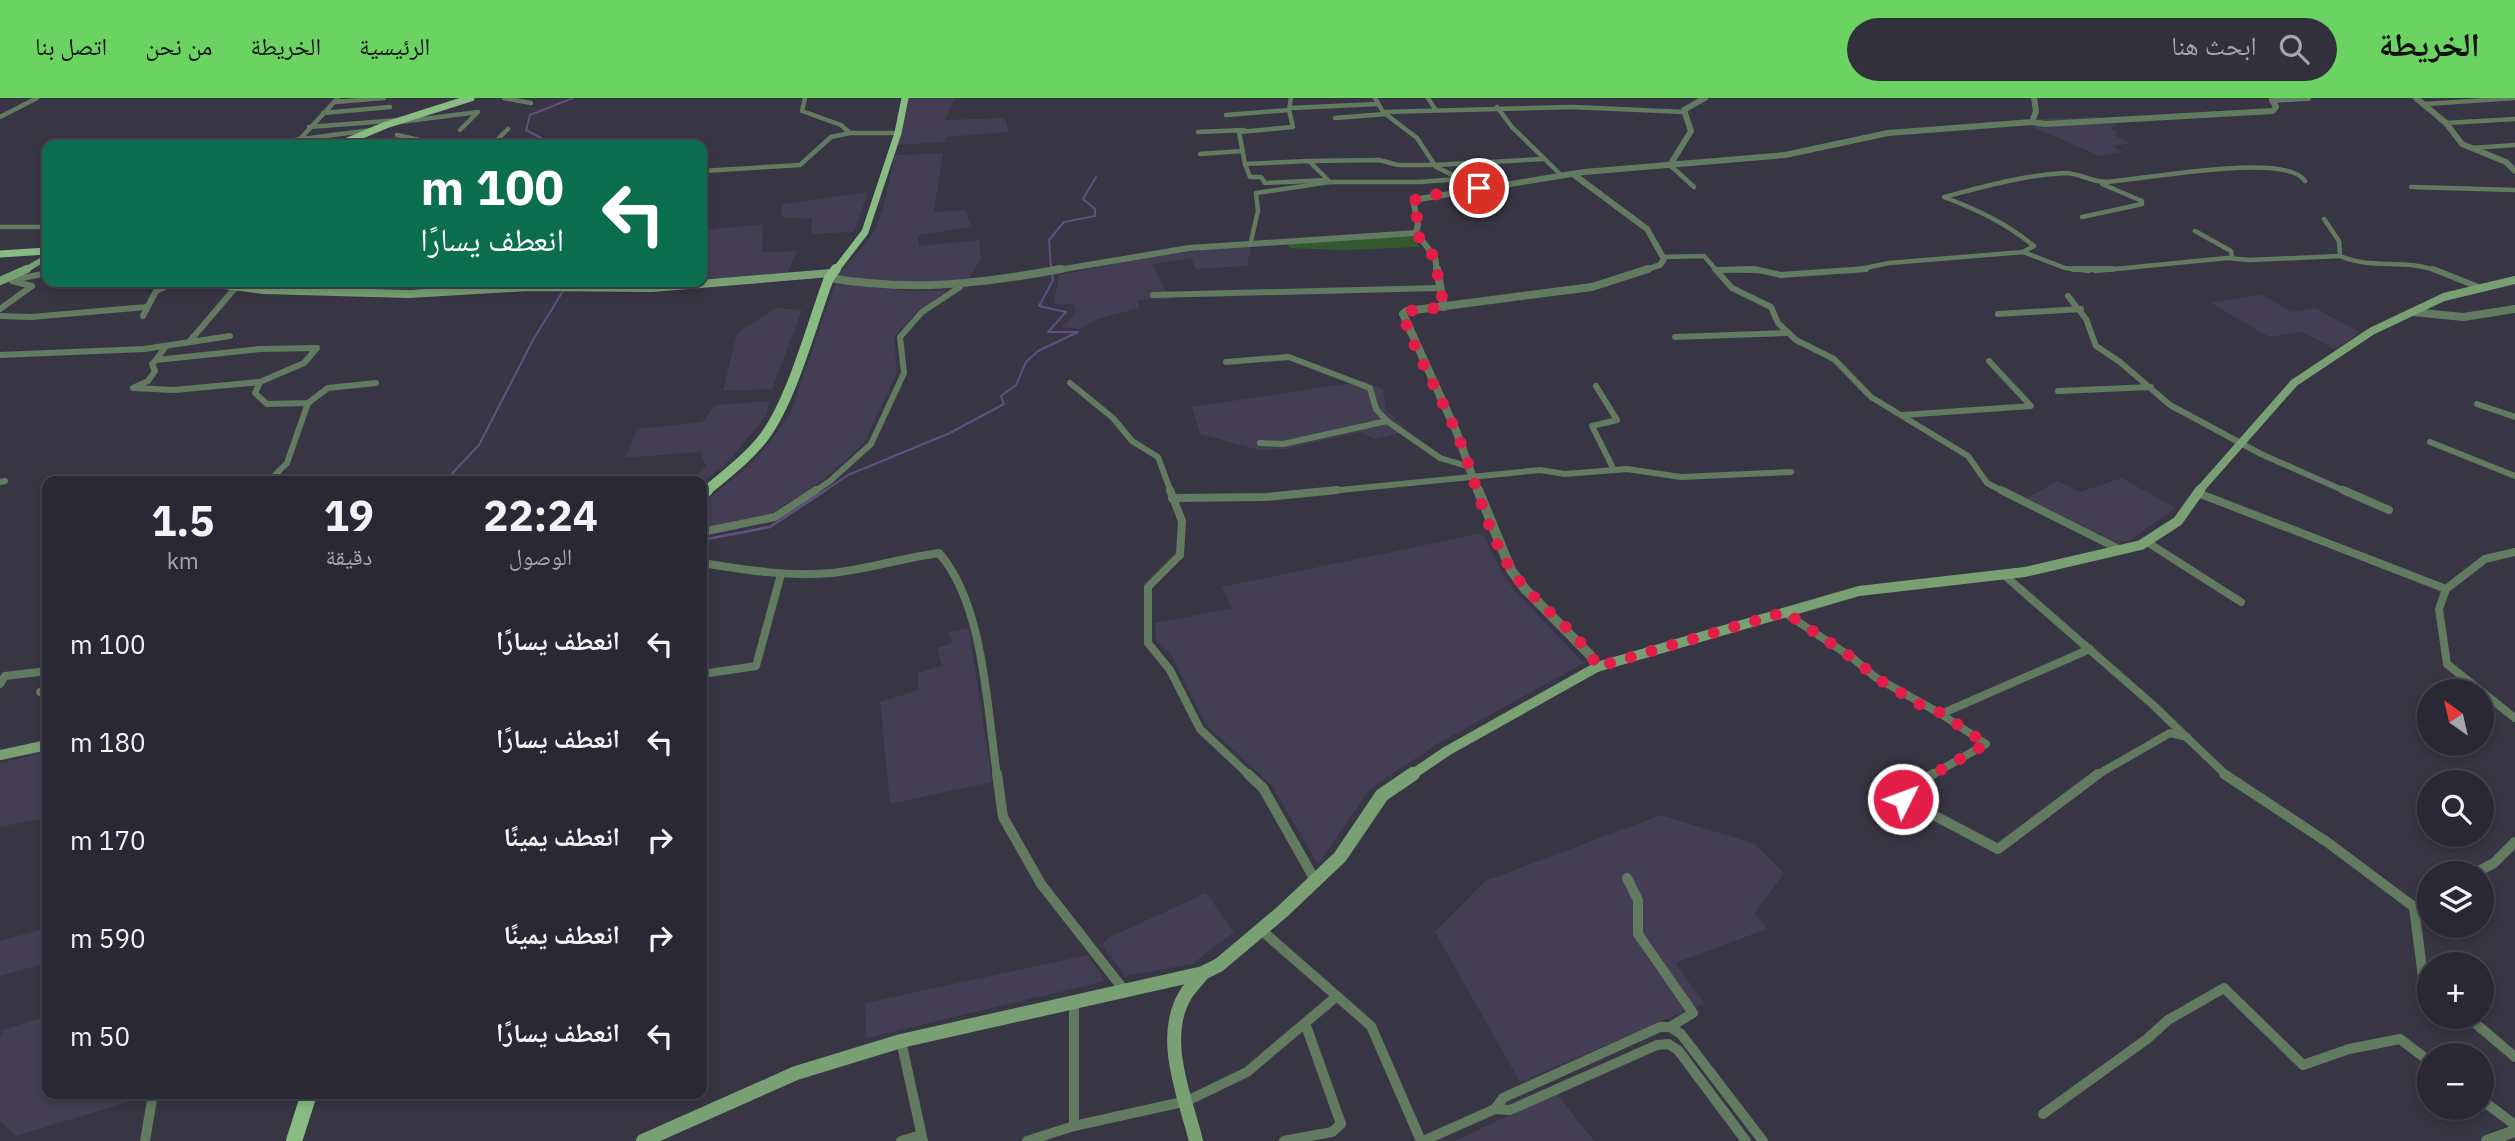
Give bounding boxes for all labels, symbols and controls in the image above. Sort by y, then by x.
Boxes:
search box [1847,18,2337,81]
text: الخريطة [2379,22,2480,65]
text: ابحث هنا [2171,28,2257,62]
text: اتصل بنا [35,30,107,62]
text: من نحن [145,30,212,62]
text: الخريطة [250,30,321,62]
text: الرئيسية [359,30,430,62]
icon: search [2275,30,2313,68]
text: 100 m [420,155,564,218]
pin [1449,158,1509,218]
icon: left [588,168,679,259]
icon: arrive [1460,169,1498,207]
text: انعطف يسارًا [420,218,564,260]
text: 19 [324,488,374,543]
text: 22:24 [483,488,598,543]
text: 1.5 [151,493,215,548]
text: دقيقة [325,541,372,571]
text: الوصول [509,541,572,571]
text: km [167,545,199,575]
text: انعطف يسارًا [496,623,620,657]
icon: left [641,625,679,663]
text: 100 m [70,627,146,661]
north arrow [2417,679,2494,756]
map controls [2417,679,2494,1120]
text: انعطف يسارًا [496,721,620,755]
icon: left [641,723,679,761]
text: 180 m [70,725,146,759]
position arrow [1866,762,1940,836]
button: search [2417,770,2494,847]
text: انعطف يمينًا [504,819,620,853]
icon: right [641,821,679,859]
text: 170 m [70,823,146,857]
button: layers [2417,861,2494,938]
text: انعطف يمينًا [504,917,620,951]
icon: right [641,919,679,957]
text: 590 m [70,921,146,955]
button: + [2417,952,2494,1029]
text: انعطف يسارًا [496,1015,620,1049]
icon: left [641,1017,679,1055]
text: 50 m [70,1019,130,1053]
button: − [2417,1043,2494,1120]

